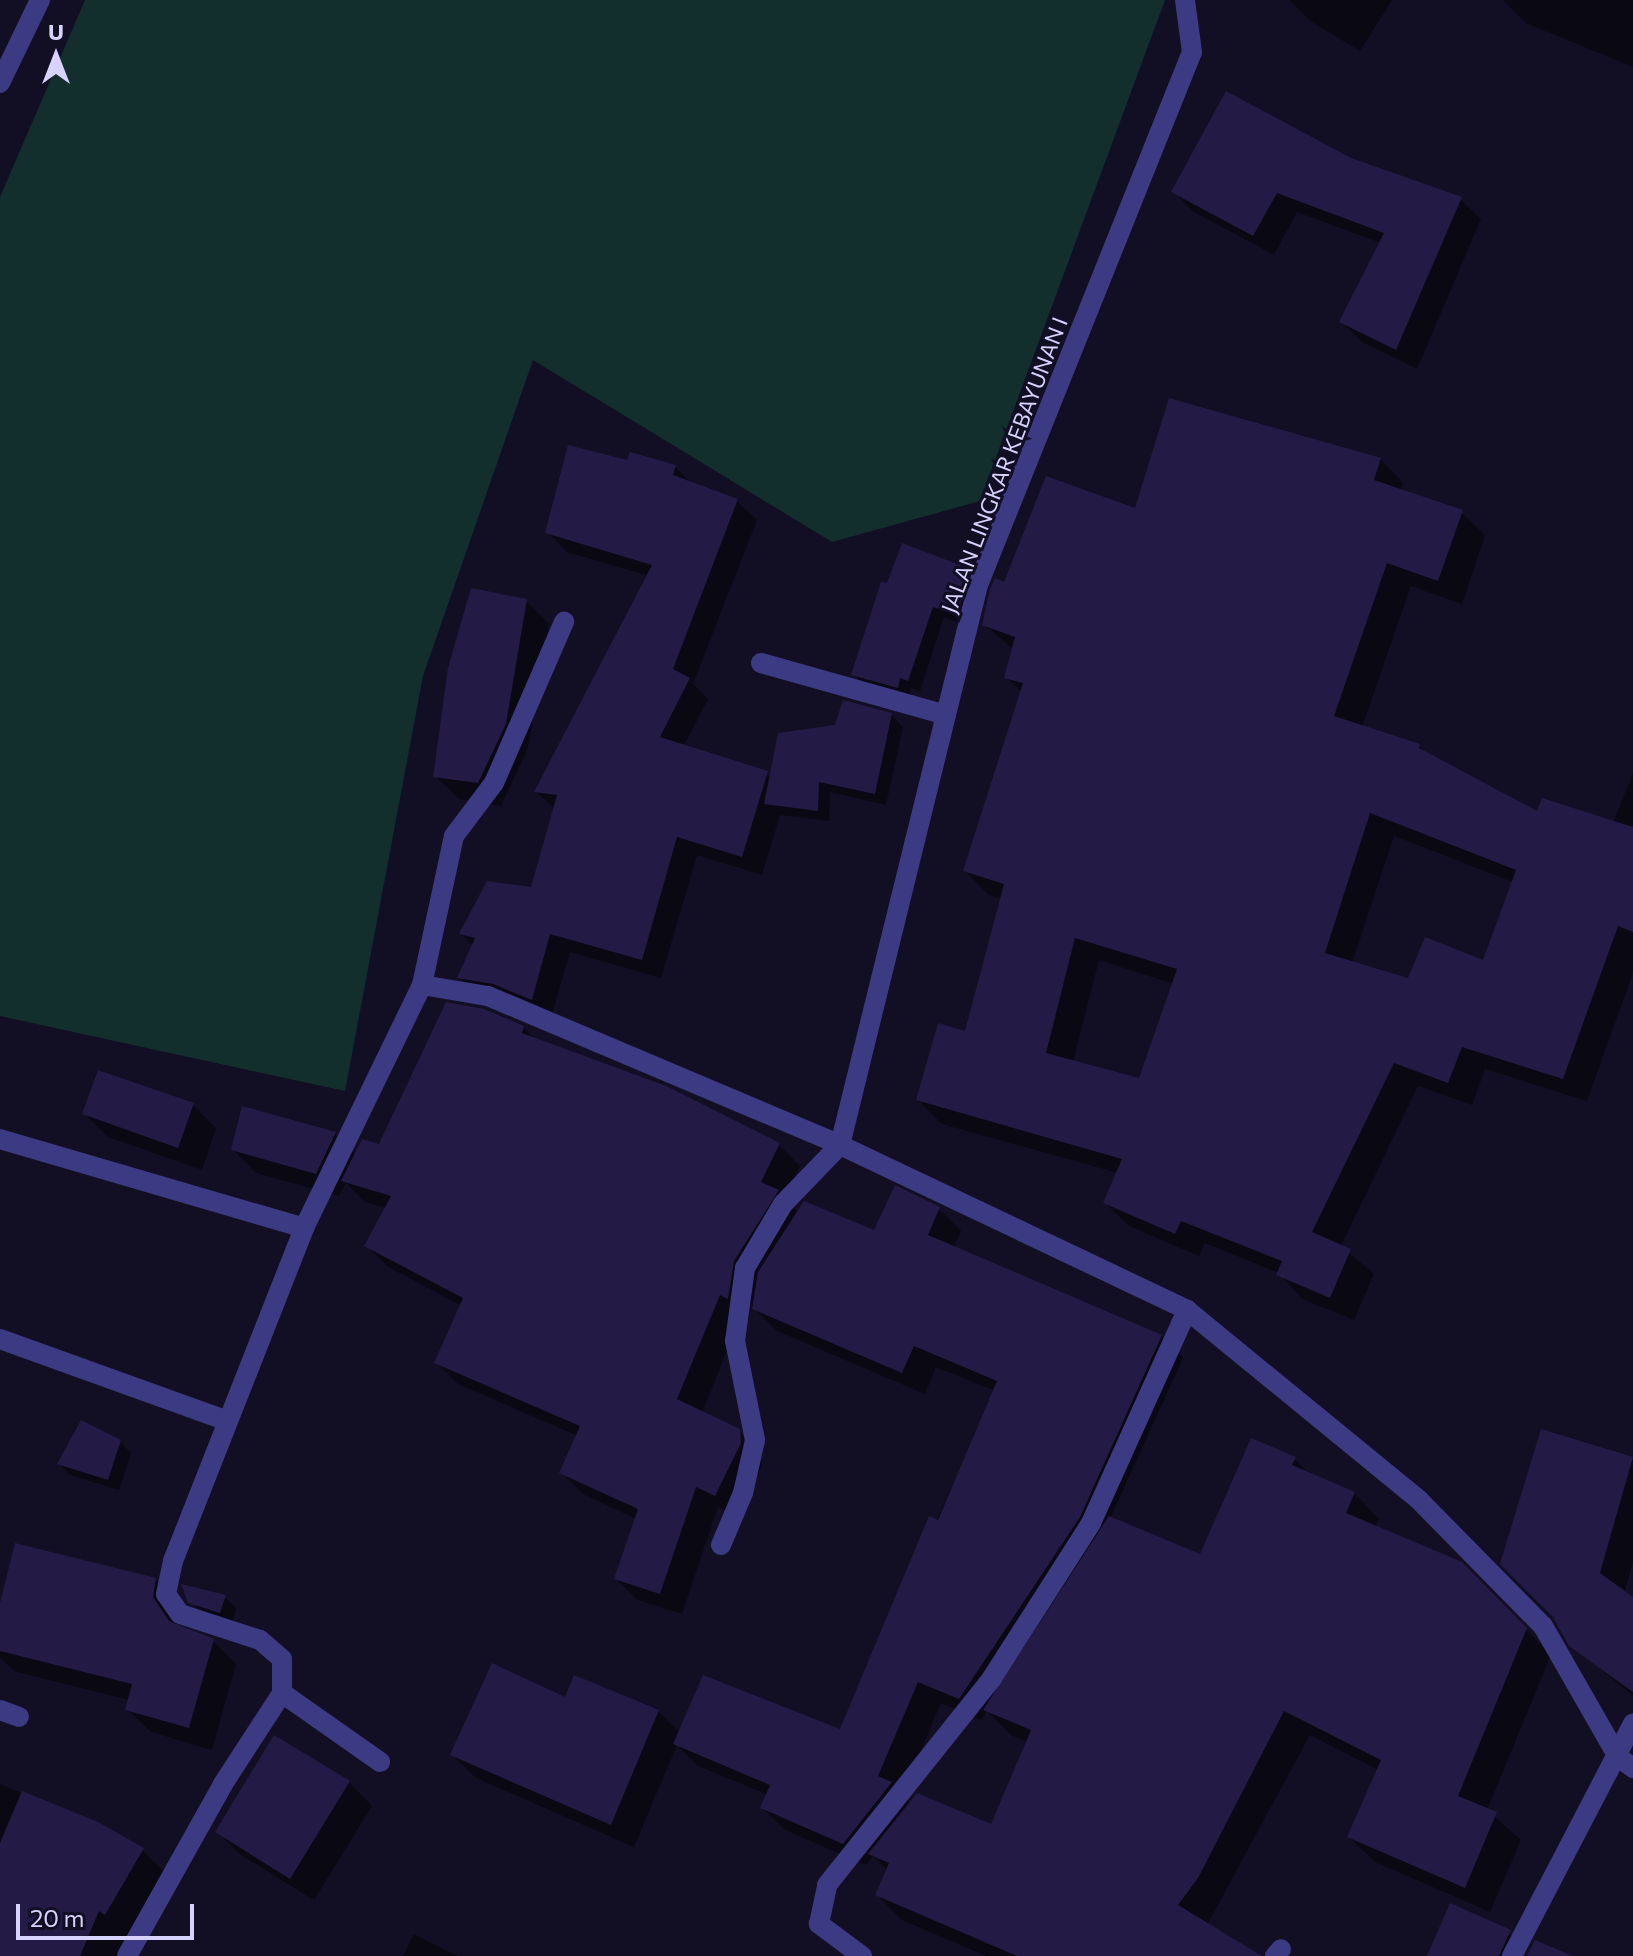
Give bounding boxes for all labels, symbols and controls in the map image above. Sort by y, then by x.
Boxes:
north arrow [16,16,96,96]
text: U [48,18,64,45]
street label: JALAN LINGKAR KEBAYUNAN I [935,313,1073,617]
scale bar [20,1888,198,1938]
text: 20 m [30,1903,84,1932]

